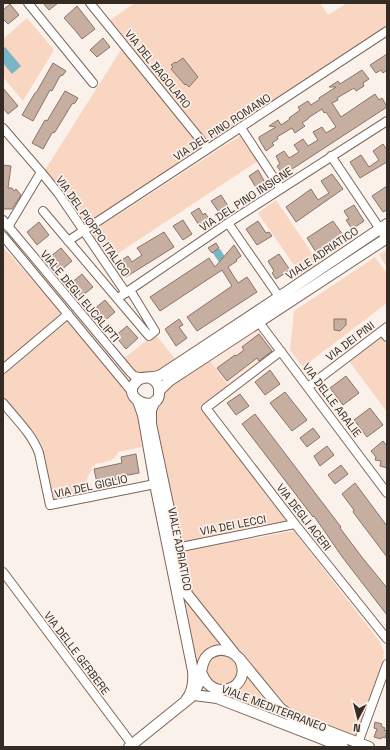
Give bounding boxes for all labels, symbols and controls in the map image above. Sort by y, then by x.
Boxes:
street label: VIA DEL BAGOLARO [122,27,194,111]
street label: VIA DEL PINO ROMANO [171,90,273,164]
street label: VIA DEL PINO INSIGNE [197,164,295,234]
street label: VIA DEL PIOPPO ITALICO [53,173,133,279]
street label: VIALE ADRIATICO [283,223,361,283]
street label: VIALE DEGLI EUCALIPTI [37,247,123,345]
street label: VIA DEI PINI [323,318,377,364]
street label: VIA DELLE ARALIE [300,360,364,440]
street label: VIA DEL GIGLIO [53,471,129,501]
street label: VIA DEGLI ACERI [274,481,334,553]
street label: VIALE ADRIATICO [165,506,195,592]
street label: VIA DEI LECCI [199,512,267,538]
street label: VIA DELLE GERBERE [41,609,113,697]
street label: VIALE MEDITERRANEO [219,681,329,735]
north arrow [338,698,378,738]
text: N [352,721,361,735]

